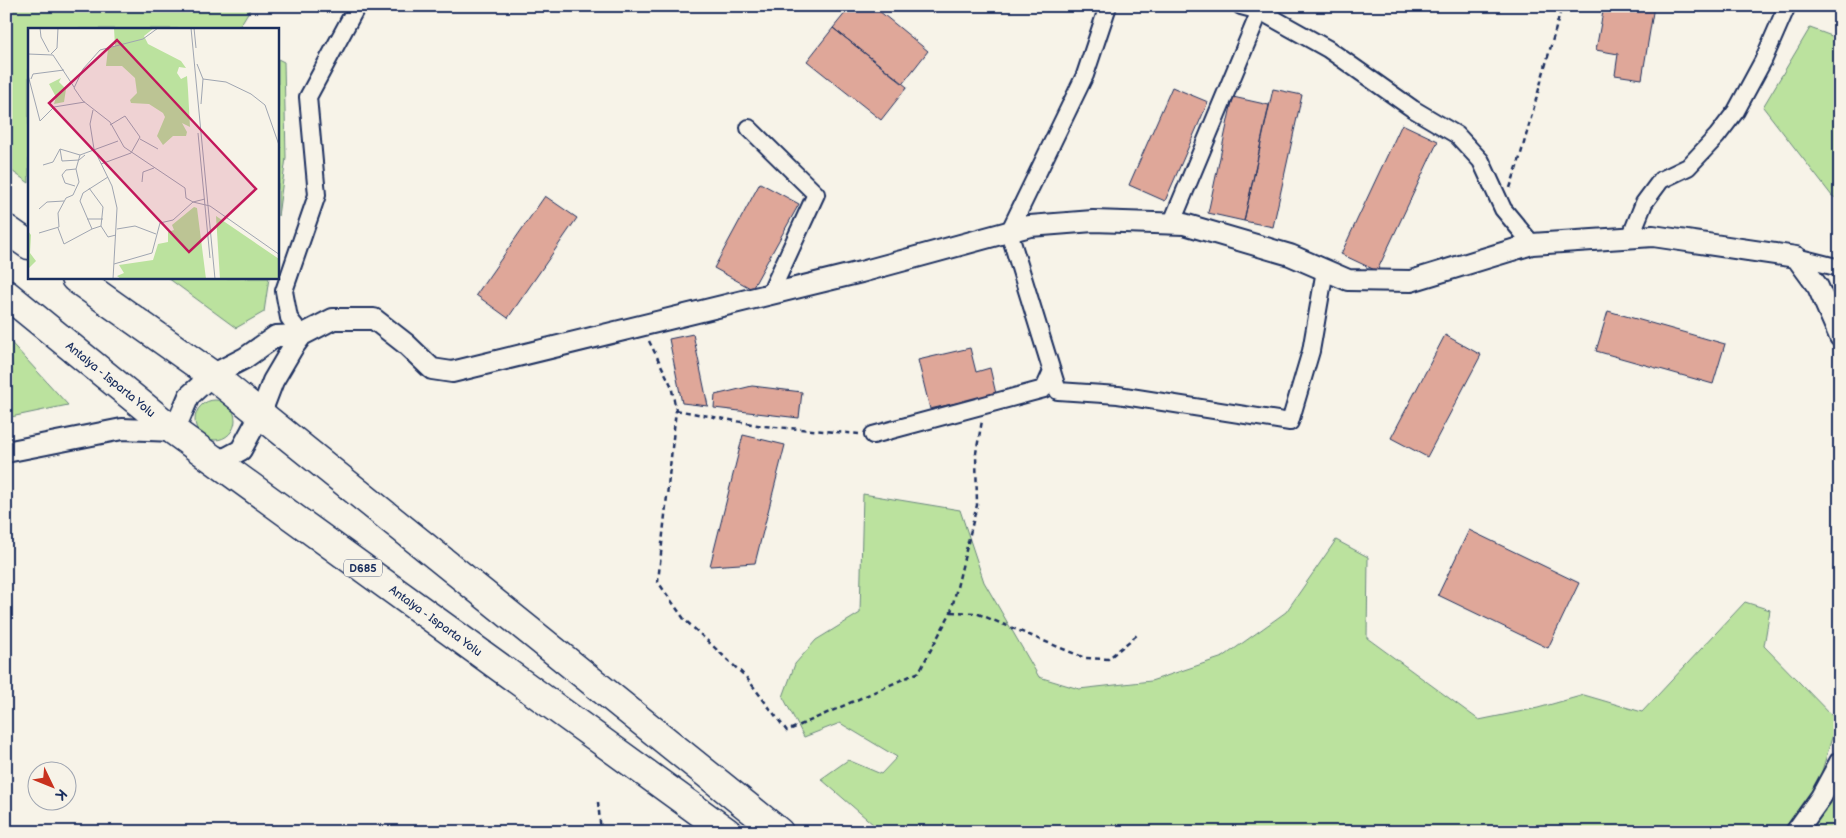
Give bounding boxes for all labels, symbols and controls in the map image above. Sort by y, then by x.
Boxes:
inset map [28,28,279,279]
street label: Antalya - Isparta Yolu [62,339,158,421]
road number: D685 [344,560,382,576]
street label: Antalya - Isparta Yolu [386,582,485,660]
north arrow [28,760,78,810]
text: K [51,785,71,804]

